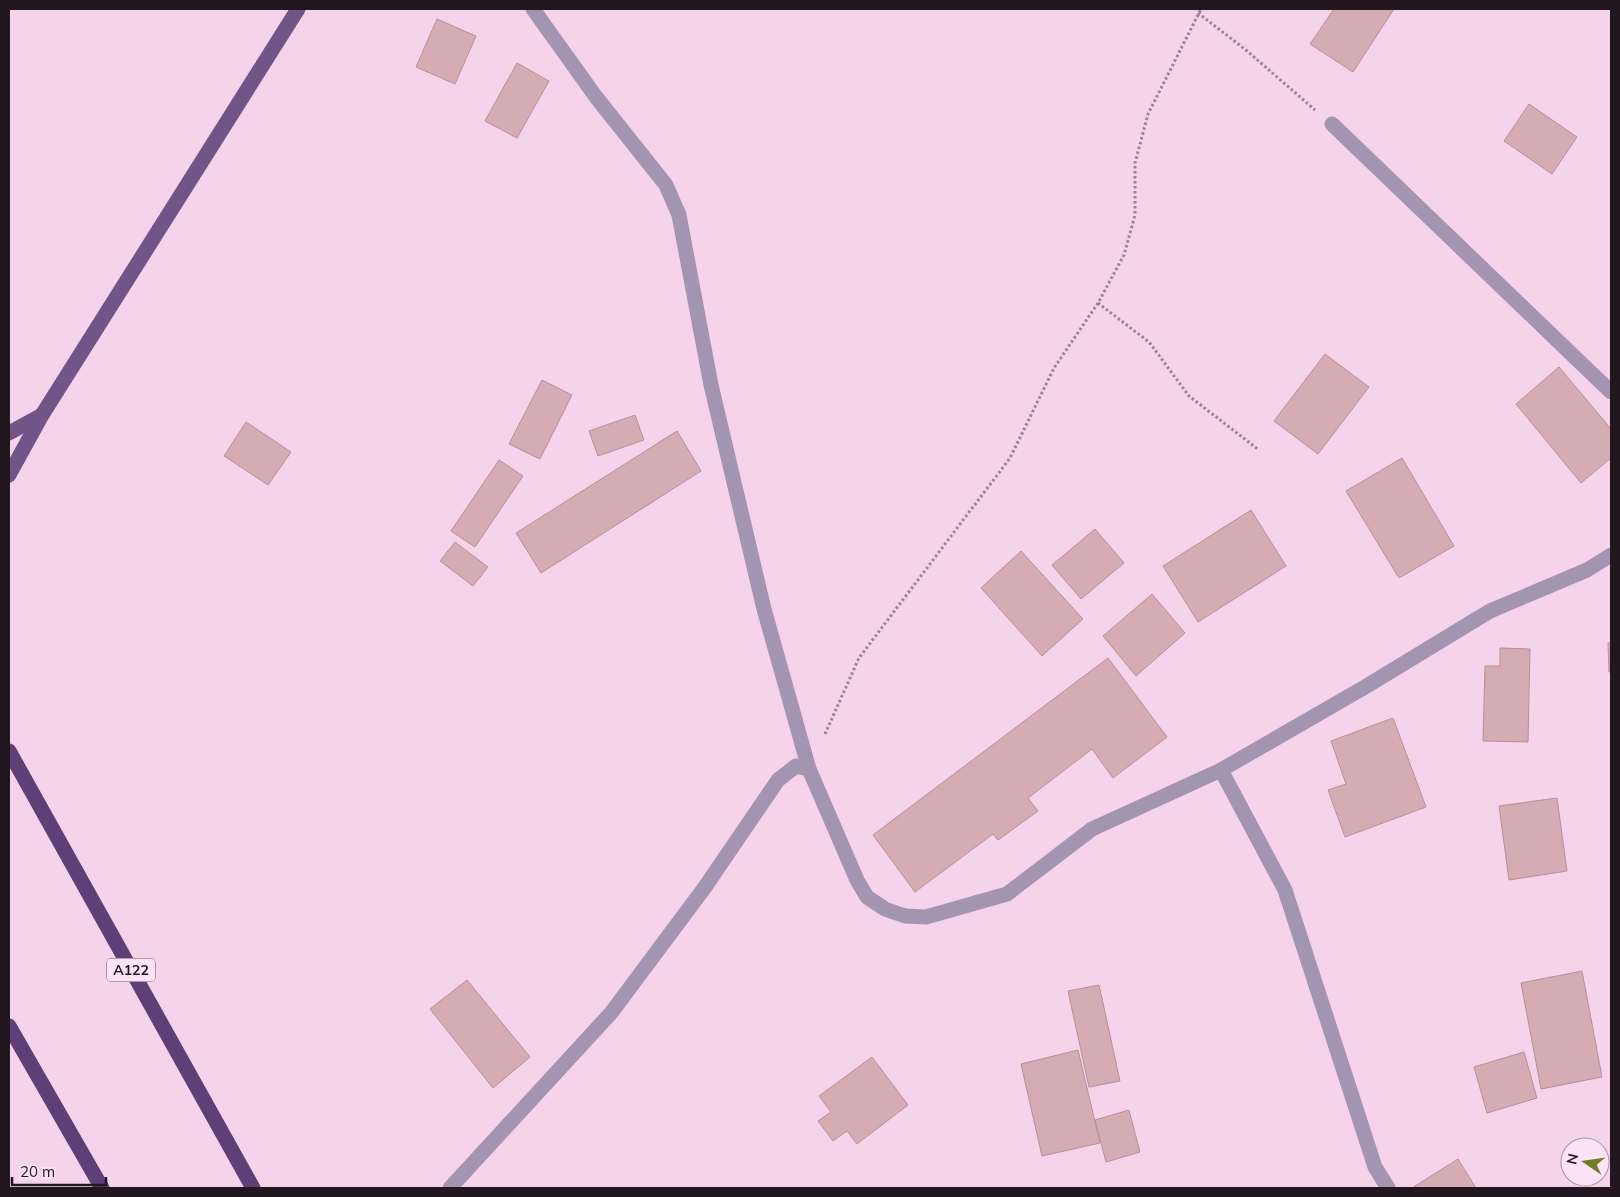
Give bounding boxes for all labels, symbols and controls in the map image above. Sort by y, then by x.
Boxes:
road number: A122 [107,958,155,982]
north arrow [1560,1137,1610,1187]
text: N [1562,1152,1582,1166]
scale bar [12,1154,106,1186]
text: 20 m [20,1162,55,1181]

